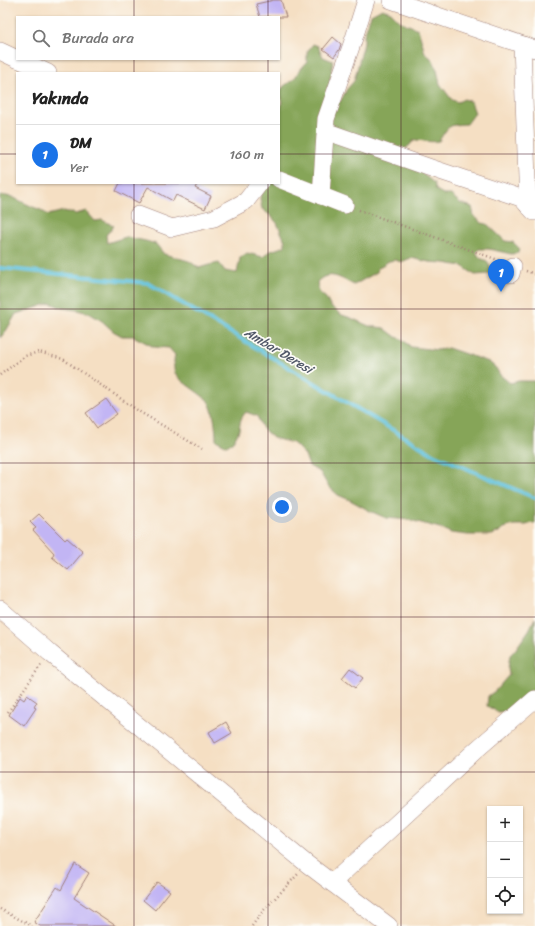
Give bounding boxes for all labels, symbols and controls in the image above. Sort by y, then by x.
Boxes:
search box [16,16,280,60]
text: Burada ara [62,25,134,51]
icon: search [30,27,52,49]
text: Yakında [32,83,88,113]
text: DM [70,130,92,156]
text: 1 [42,143,48,166]
text: 160 m [229,143,264,166]
text: Yer [70,156,88,179]
pin: 1 [488,259,514,292]
water label: Ambar Deresi [239,320,319,381]
your location [272,497,292,517]
map controls [487,806,523,914]
button: + [487,806,523,842]
button: − [487,842,523,878]
button: locate [487,878,523,914]

